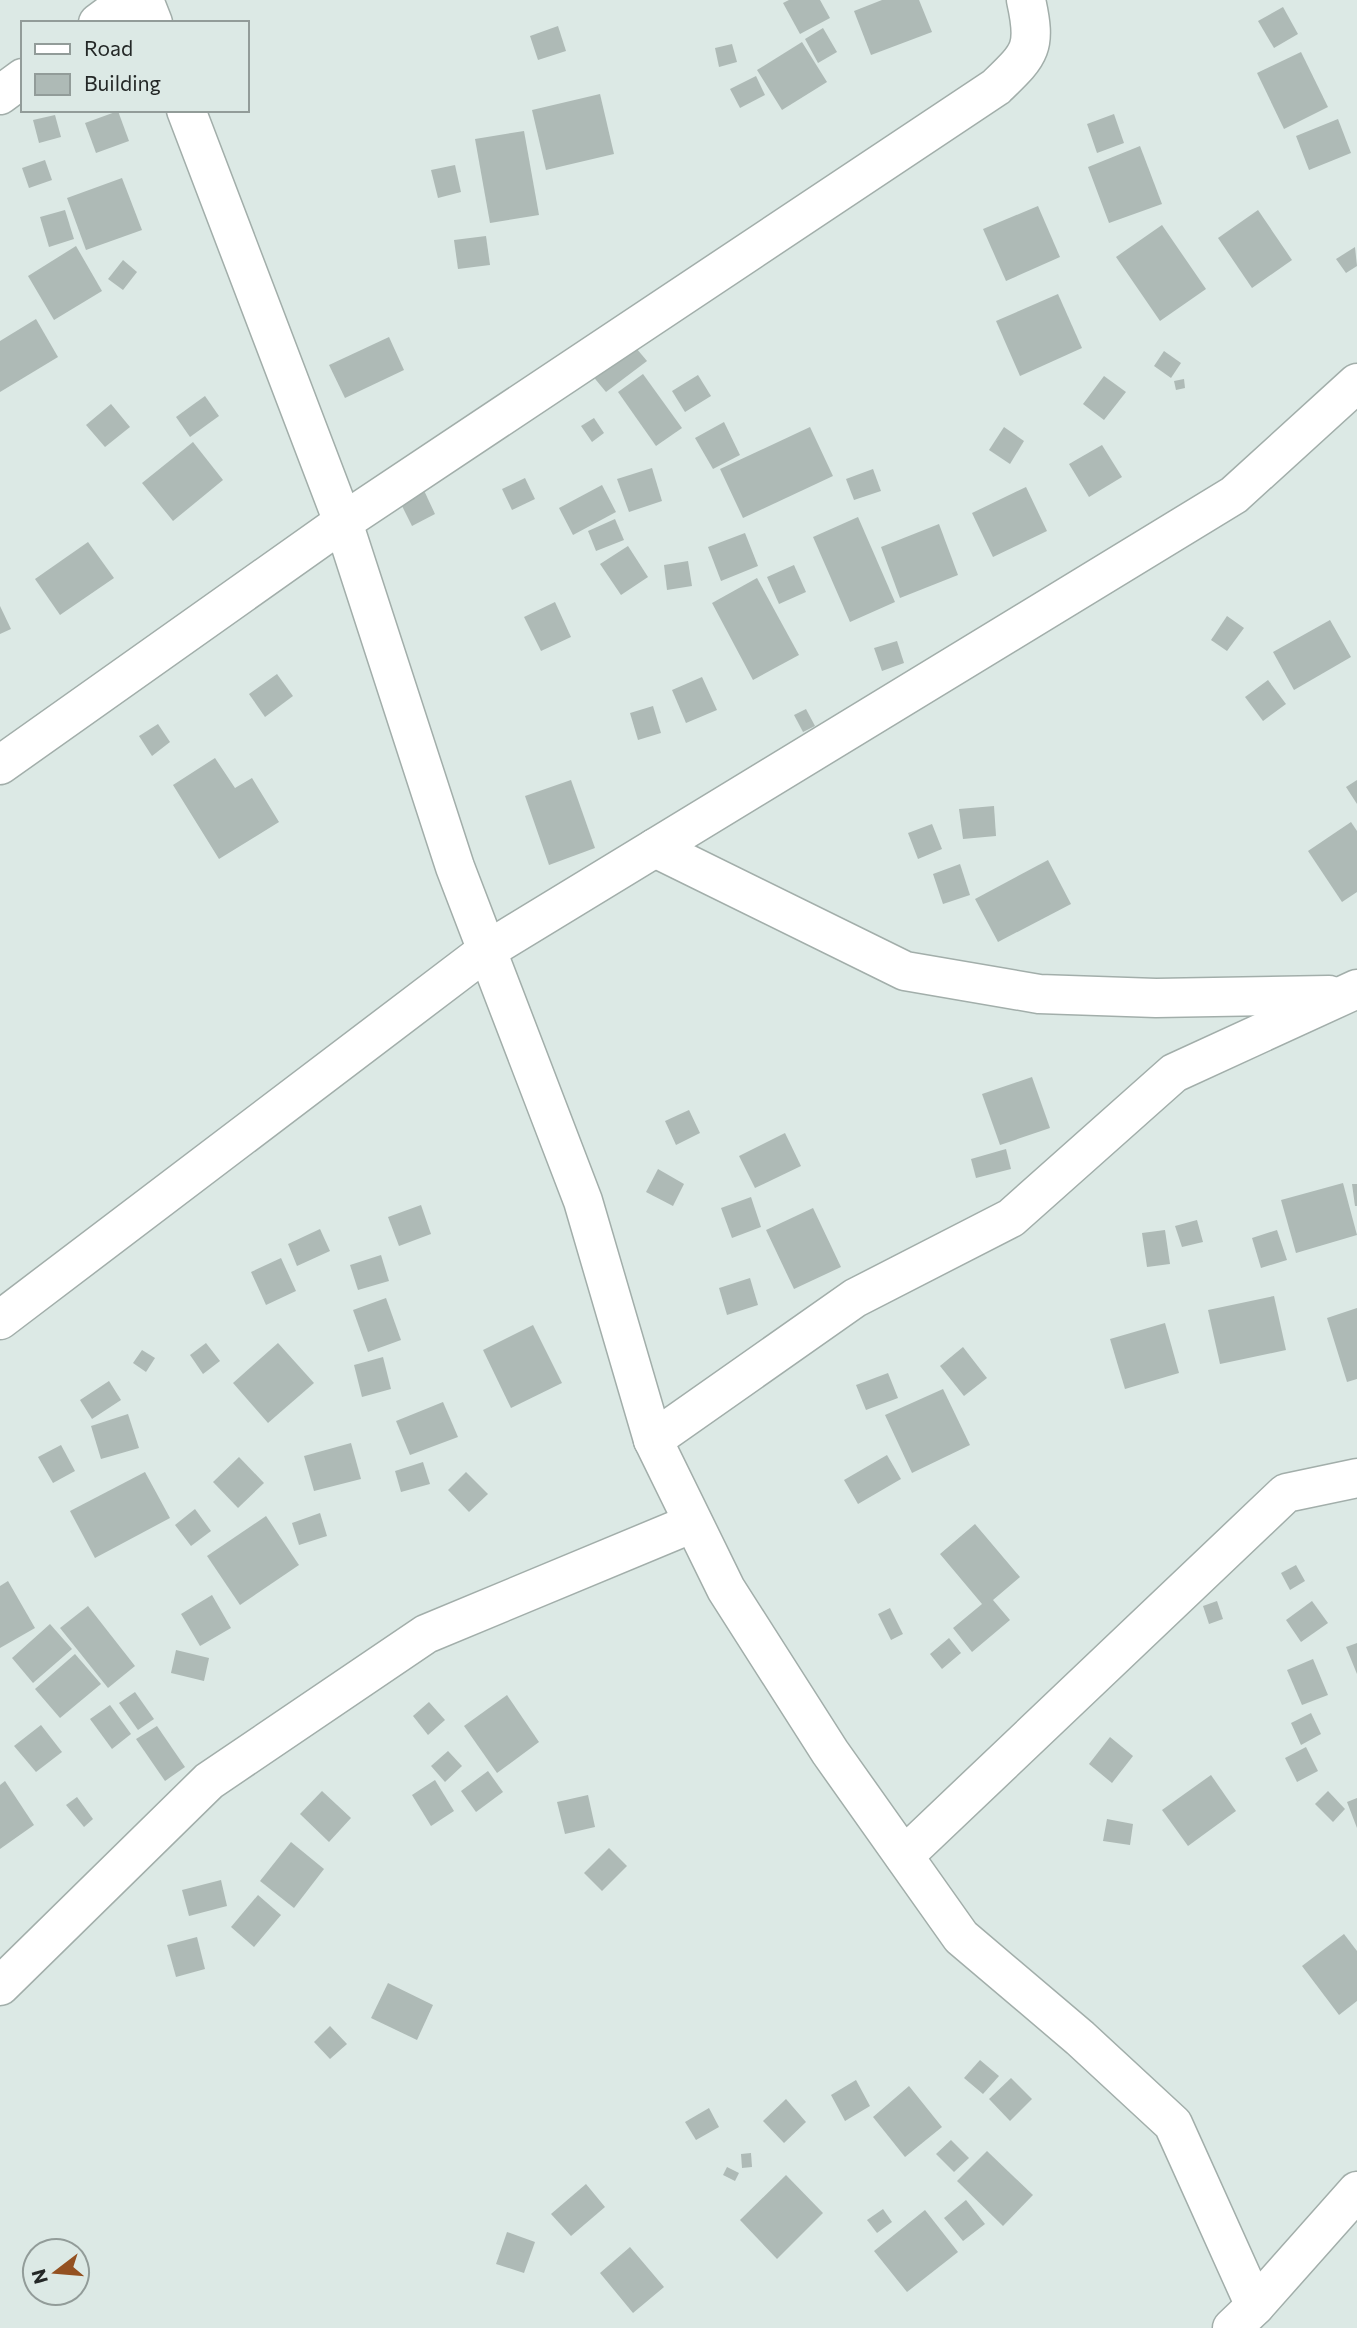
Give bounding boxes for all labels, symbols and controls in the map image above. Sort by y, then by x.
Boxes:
legend [21,21,248,112]
text: Road [84,35,133,60]
text: Building [84,70,161,95]
north arrow [21,2237,91,2307]
text: N [26,2267,52,2287]

